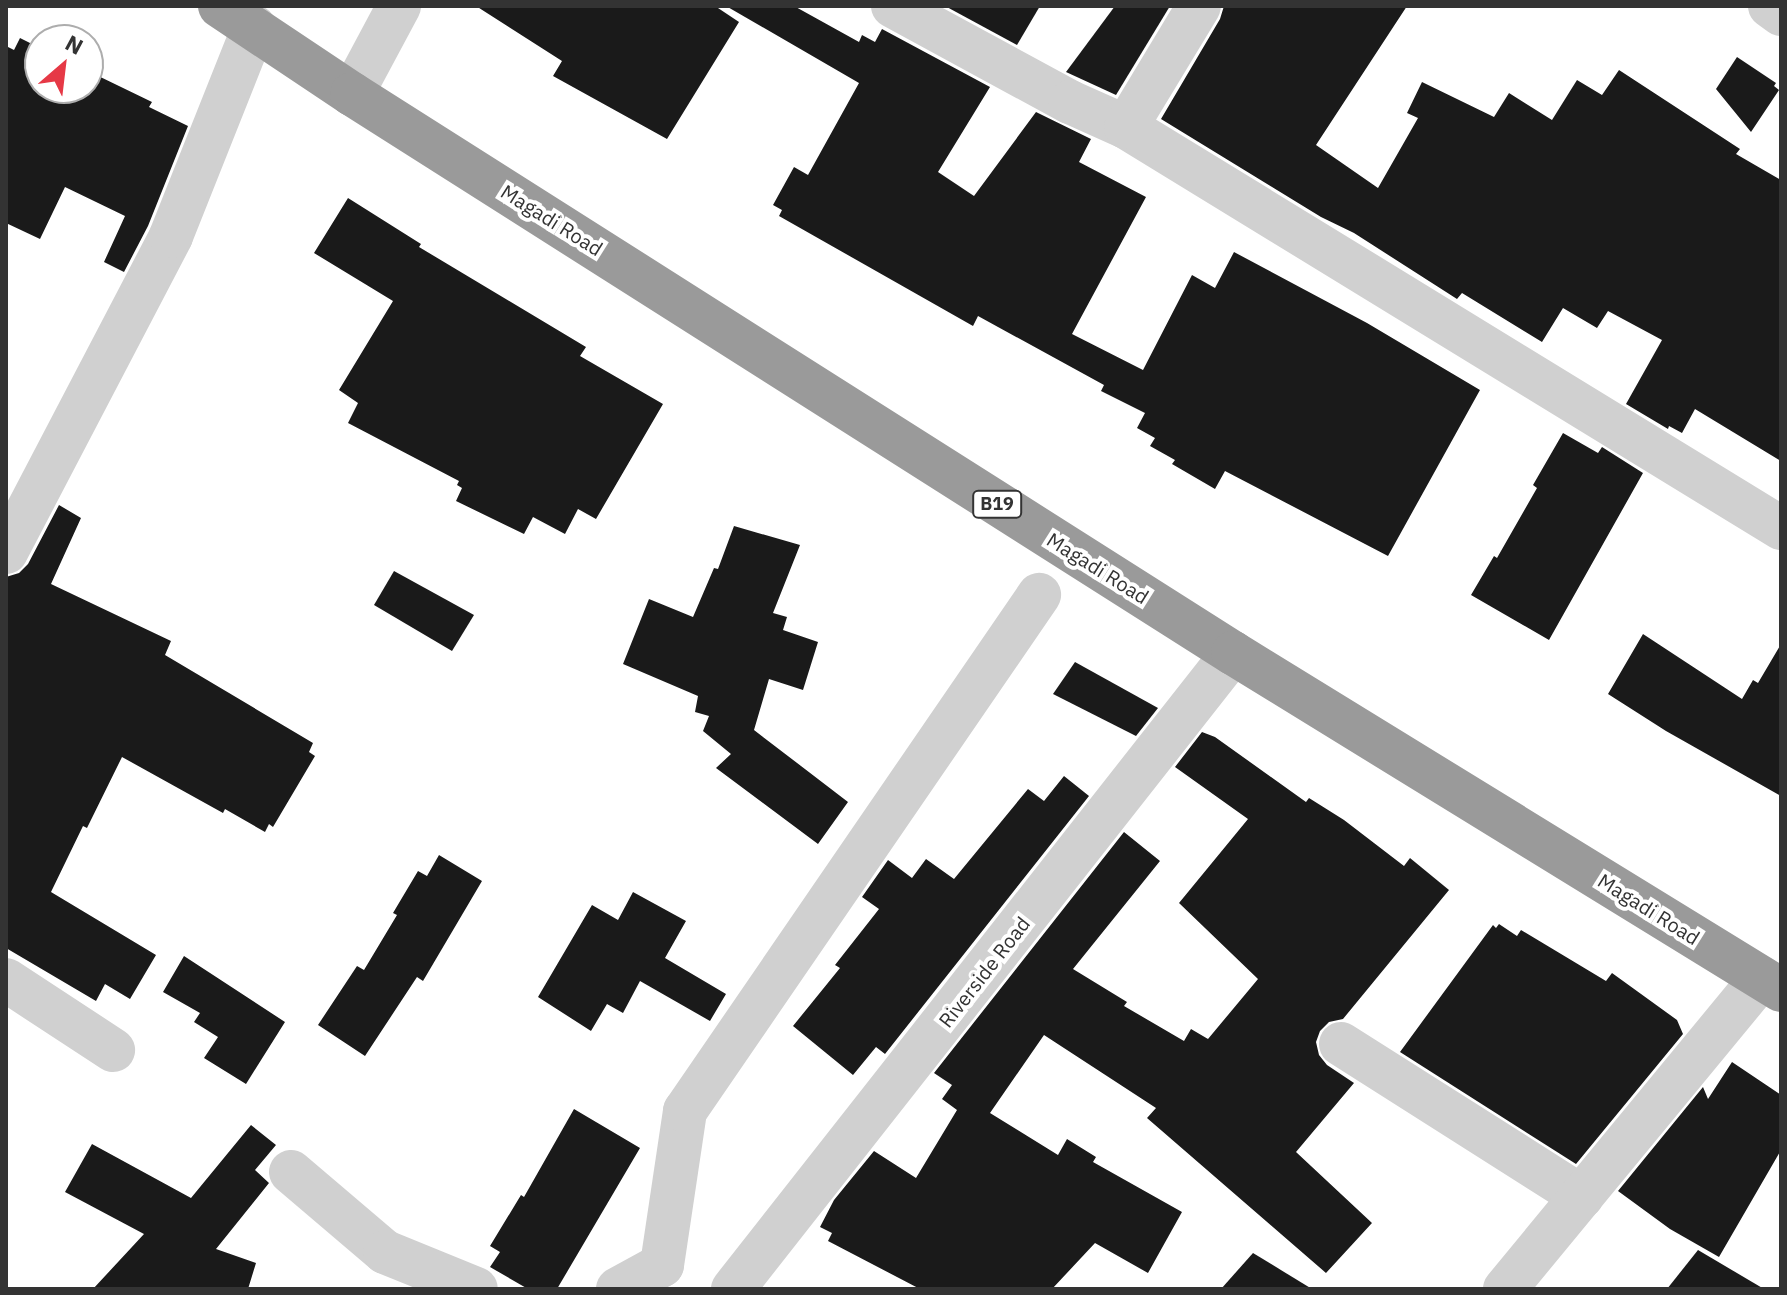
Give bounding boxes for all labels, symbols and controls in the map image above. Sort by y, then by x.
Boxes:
north arrow [24,24,104,104]
text: N [61,28,88,61]
street label: Magadi Road [497,179,607,261]
road number: B19 [971,490,1023,518]
street label: Magadi Road [1043,527,1153,609]
street label: Magadi Road [1594,868,1704,950]
street label: Riverside Road [933,912,1035,1032]

